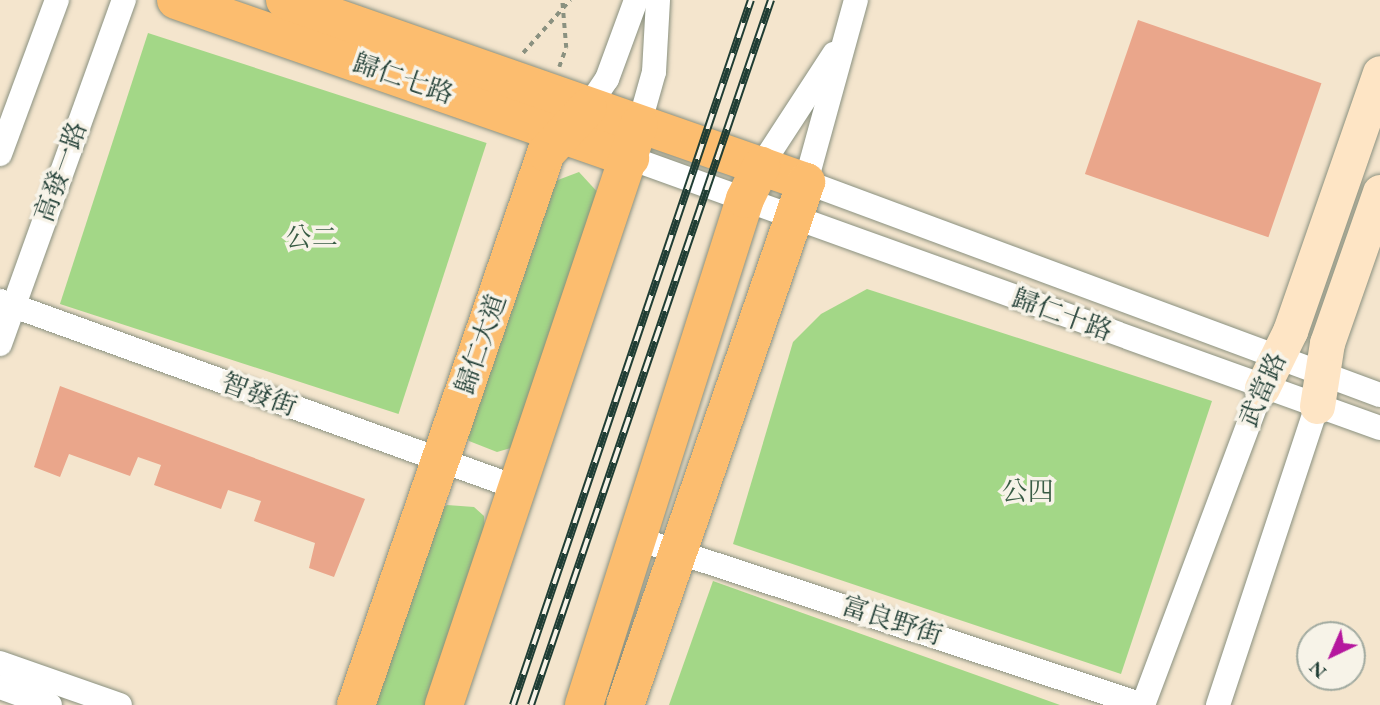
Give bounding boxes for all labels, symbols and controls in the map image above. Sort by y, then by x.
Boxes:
street label: 歸仁七路 [349,47,457,111]
street label: 高發一路 [29,118,93,226]
park label: 公二 [286,222,338,254]
street label: 歸仁十路 [1008,283,1116,347]
street label: 歸仁大道 [449,290,513,398]
street label: 武當路 [1233,348,1293,432]
street label: 智發街 [217,367,301,423]
park label: 公四 [1002,476,1054,508]
street label: 富良野街 [838,590,946,652]
north arrow [1296,621,1366,691]
text: N [1303,656,1332,684]

